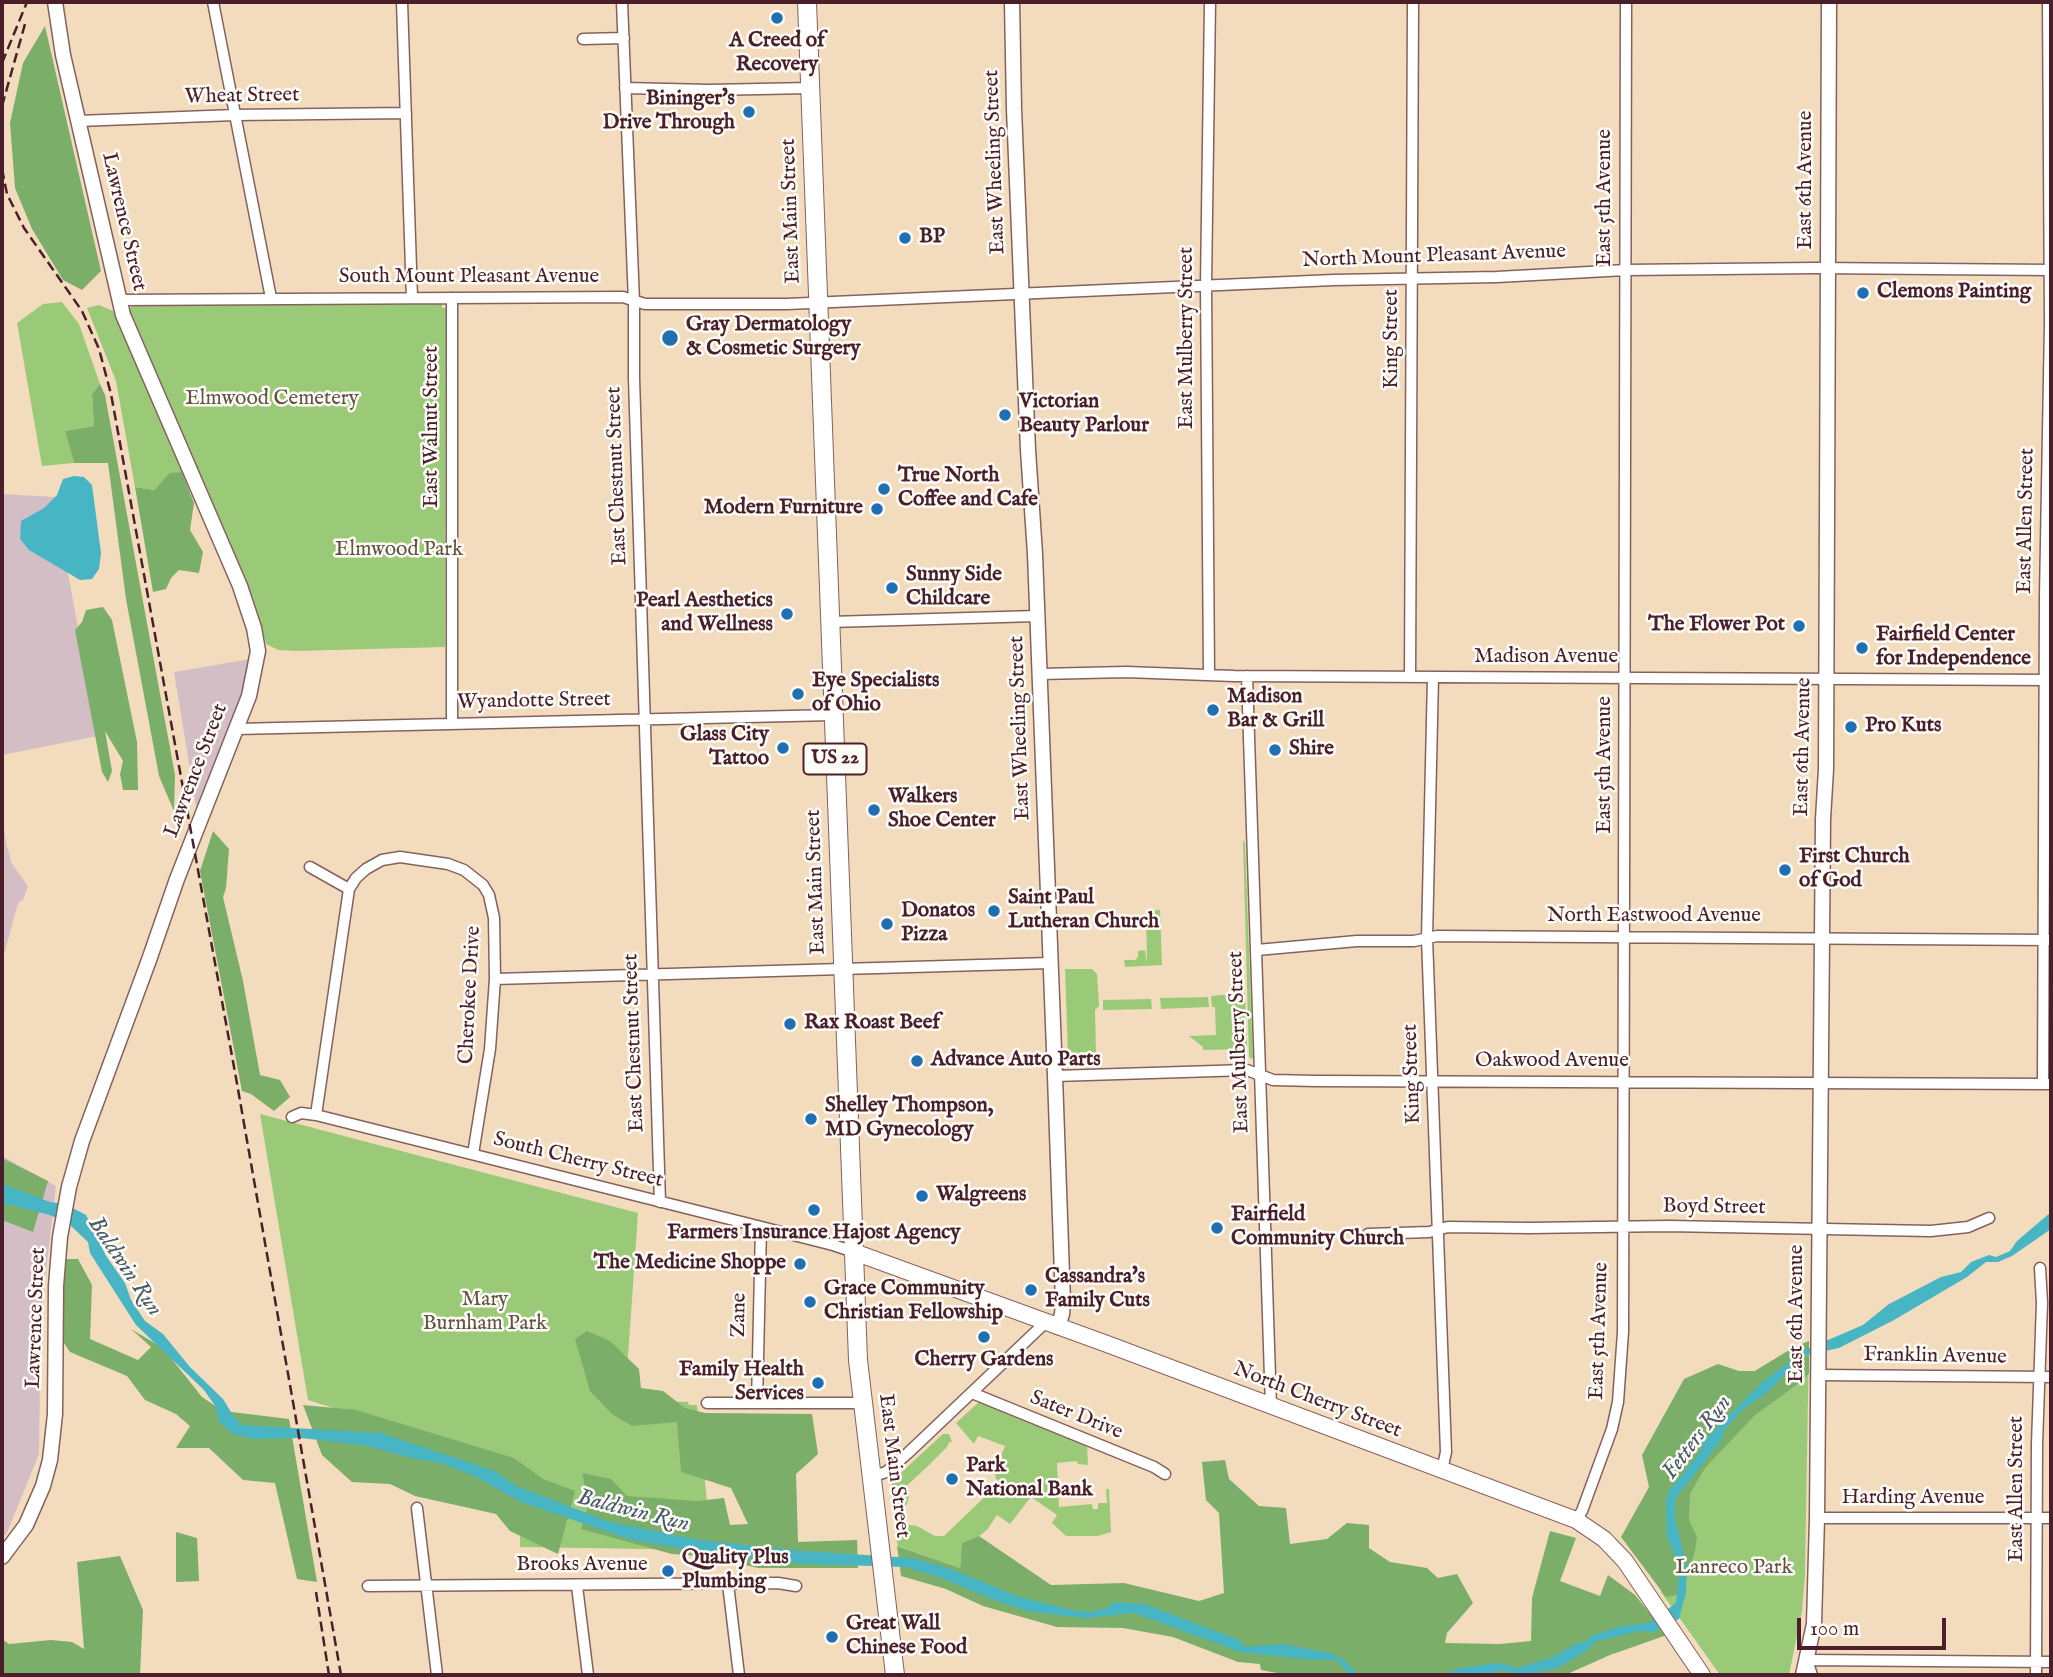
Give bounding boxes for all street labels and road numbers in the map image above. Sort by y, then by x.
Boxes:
street label: East Wheeling Street [980,69,1012,255]
street label: Wheat Street [184,83,300,111]
street label: East 6th Avenue [1794,111,1820,249]
street label: East 5th Avenue [1593,129,1619,267]
street label: East Main Street [777,138,807,284]
street label: Lawrence Street [95,150,151,294]
street label: North Mount Pleasant Avenue [1302,240,1566,274]
street label: East Mulberry Street [1175,247,1201,429]
street label: South Mount Pleasant Avenue [339,265,599,291]
street label: King Street [1380,289,1406,389]
street label: East Walnut Street [420,346,446,508]
street label: East Chestnut Street [602,386,634,566]
street label: East Allen Street [2013,448,2041,594]
street label: East Wheeling Street [1005,635,1037,821]
street label: Madison Avenue [1474,645,1618,671]
street label: East 6th Avenue [1790,677,1818,817]
street label: Wyandotte Street [457,688,611,716]
street label: East 5th Avenue [1593,696,1619,834]
street label: Lawrence Street [160,700,234,842]
road number: US 22 [804,744,866,774]
street label: East Main Street [802,809,832,955]
street label: North Eastwood Avenue [1547,904,1761,930]
street label: Cherokee Drive [455,925,487,1065]
street label: East Mulberry Street [1224,950,1256,1134]
street label: East Chestnut Street [619,953,651,1133]
street label: King Street [1399,1024,1427,1124]
street label: Oakwood Avenue [1475,1049,1629,1075]
street label: South Cherry Street [490,1128,666,1194]
street label: Boyd Street [1662,1195,1766,1221]
street label: East 6th Avenue [1785,1245,1811,1383]
street label: Lawrence Street [22,1247,52,1389]
street label: East 5th Avenue [1585,1262,1615,1400]
street label: Zane [727,1292,753,1338]
street label: Franklin Avenue [1863,1343,2007,1371]
street label: North Cherry Street [1229,1357,1405,1445]
street label: Sater Drive [1026,1386,1126,1446]
street label: East Main Street [872,1392,914,1540]
street label: East Allen Street [2005,1416,2031,1562]
street label: Harding Avenue [1842,1486,1984,1512]
street label: Brooks Avenue [516,1553,648,1579]

